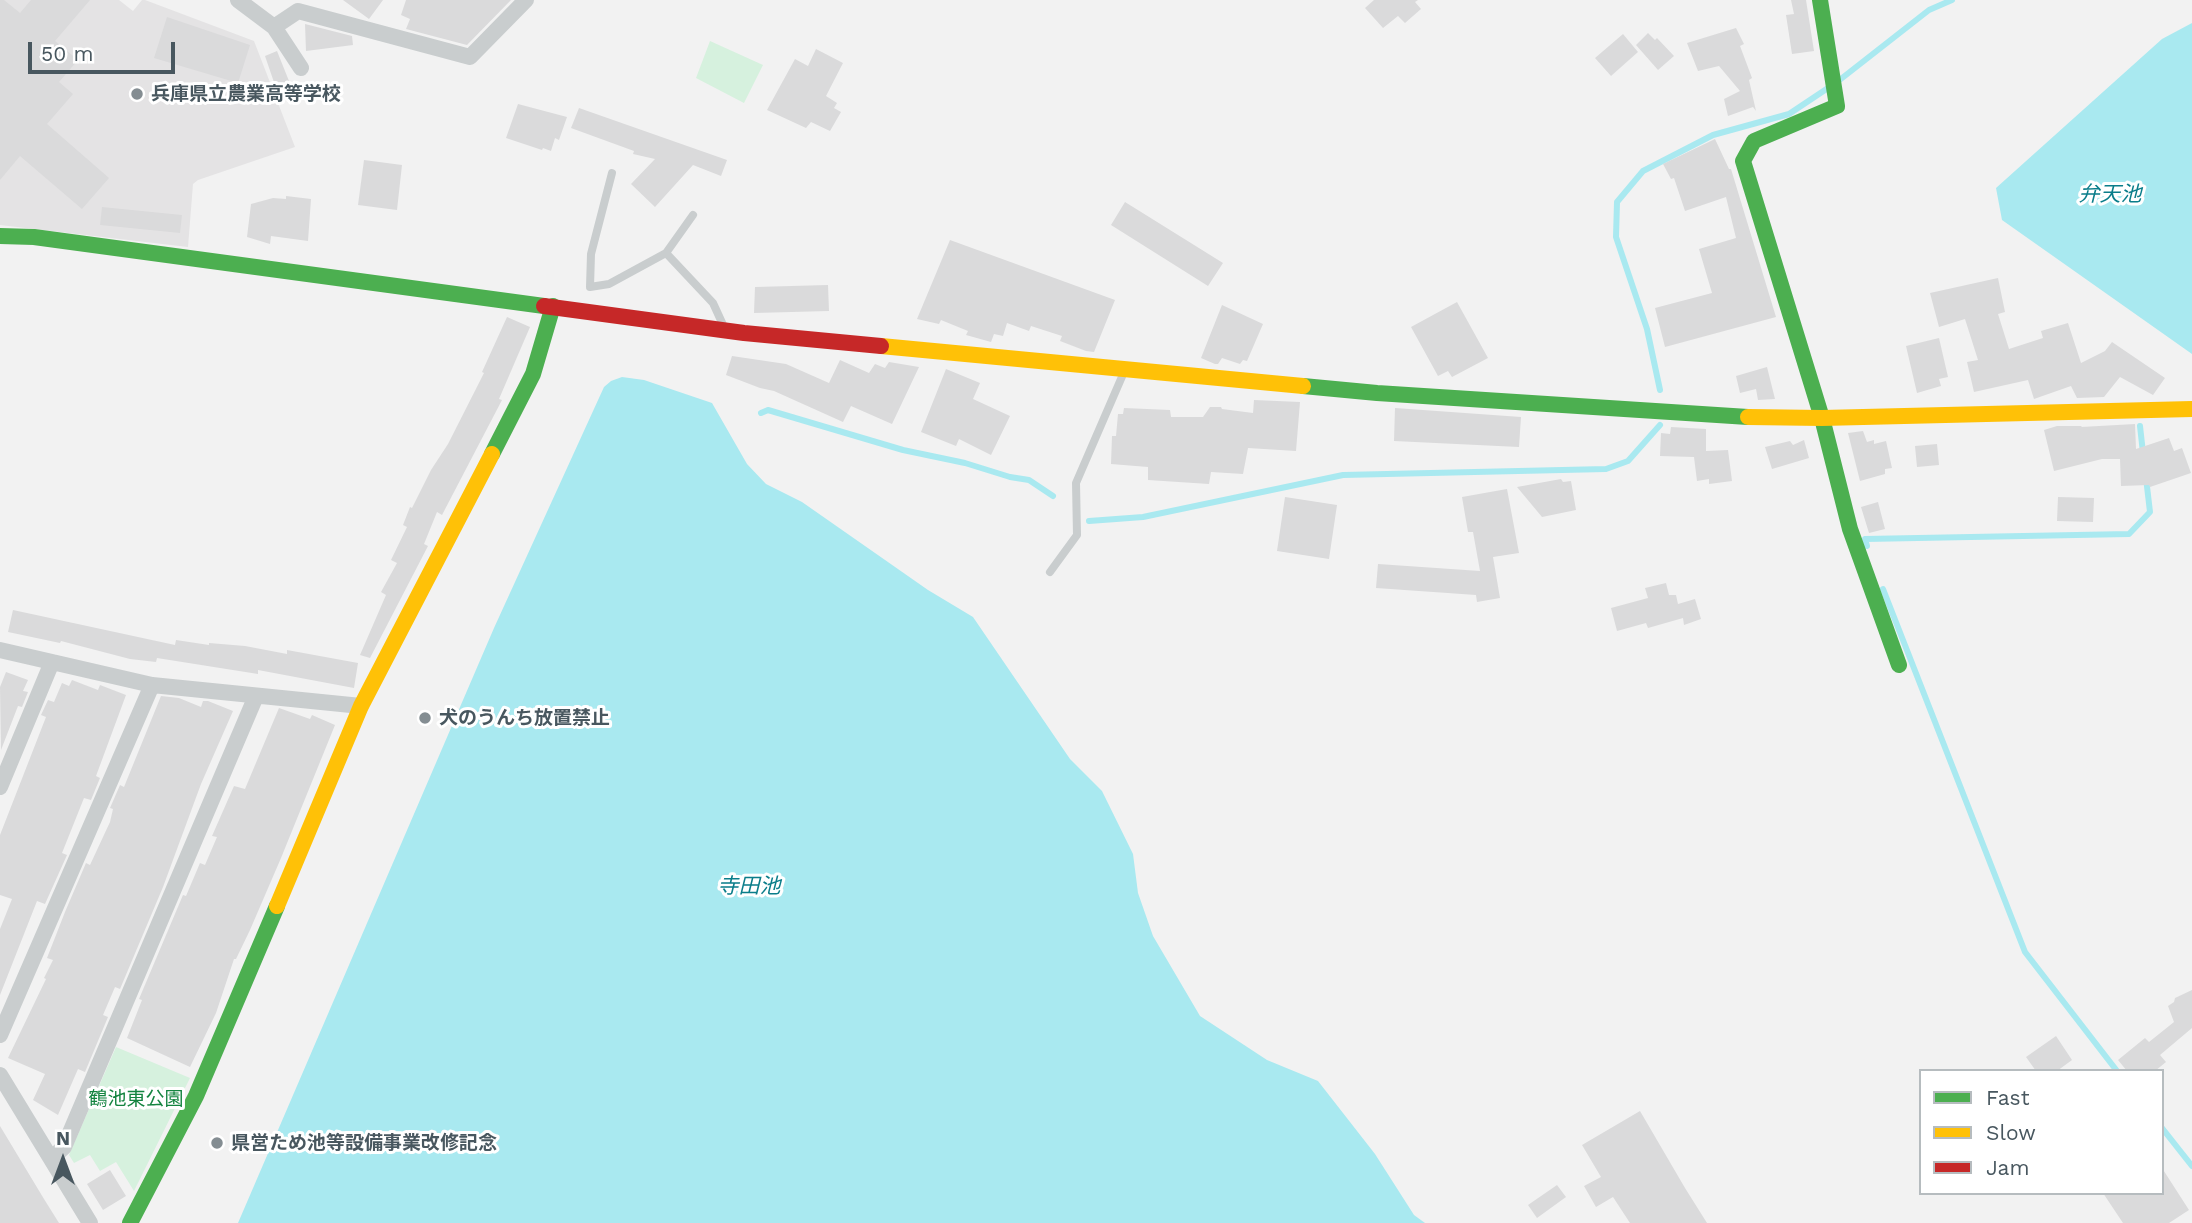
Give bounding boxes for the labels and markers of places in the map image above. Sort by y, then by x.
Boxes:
place label: 兵庫県立農業高等学校 [151,83,341,105]
marker: 兵庫県立農業高等学校 [129,86,145,102]
place label: 犬のうんち放置禁止 [439,707,610,729]
marker: 犬のうんち放置禁止 [417,710,433,726]
place label: 県営ため池等設備事業改修記念 [231,1132,497,1154]
marker: 県営ため池等設備事業改修記念 [209,1135,225,1151]

